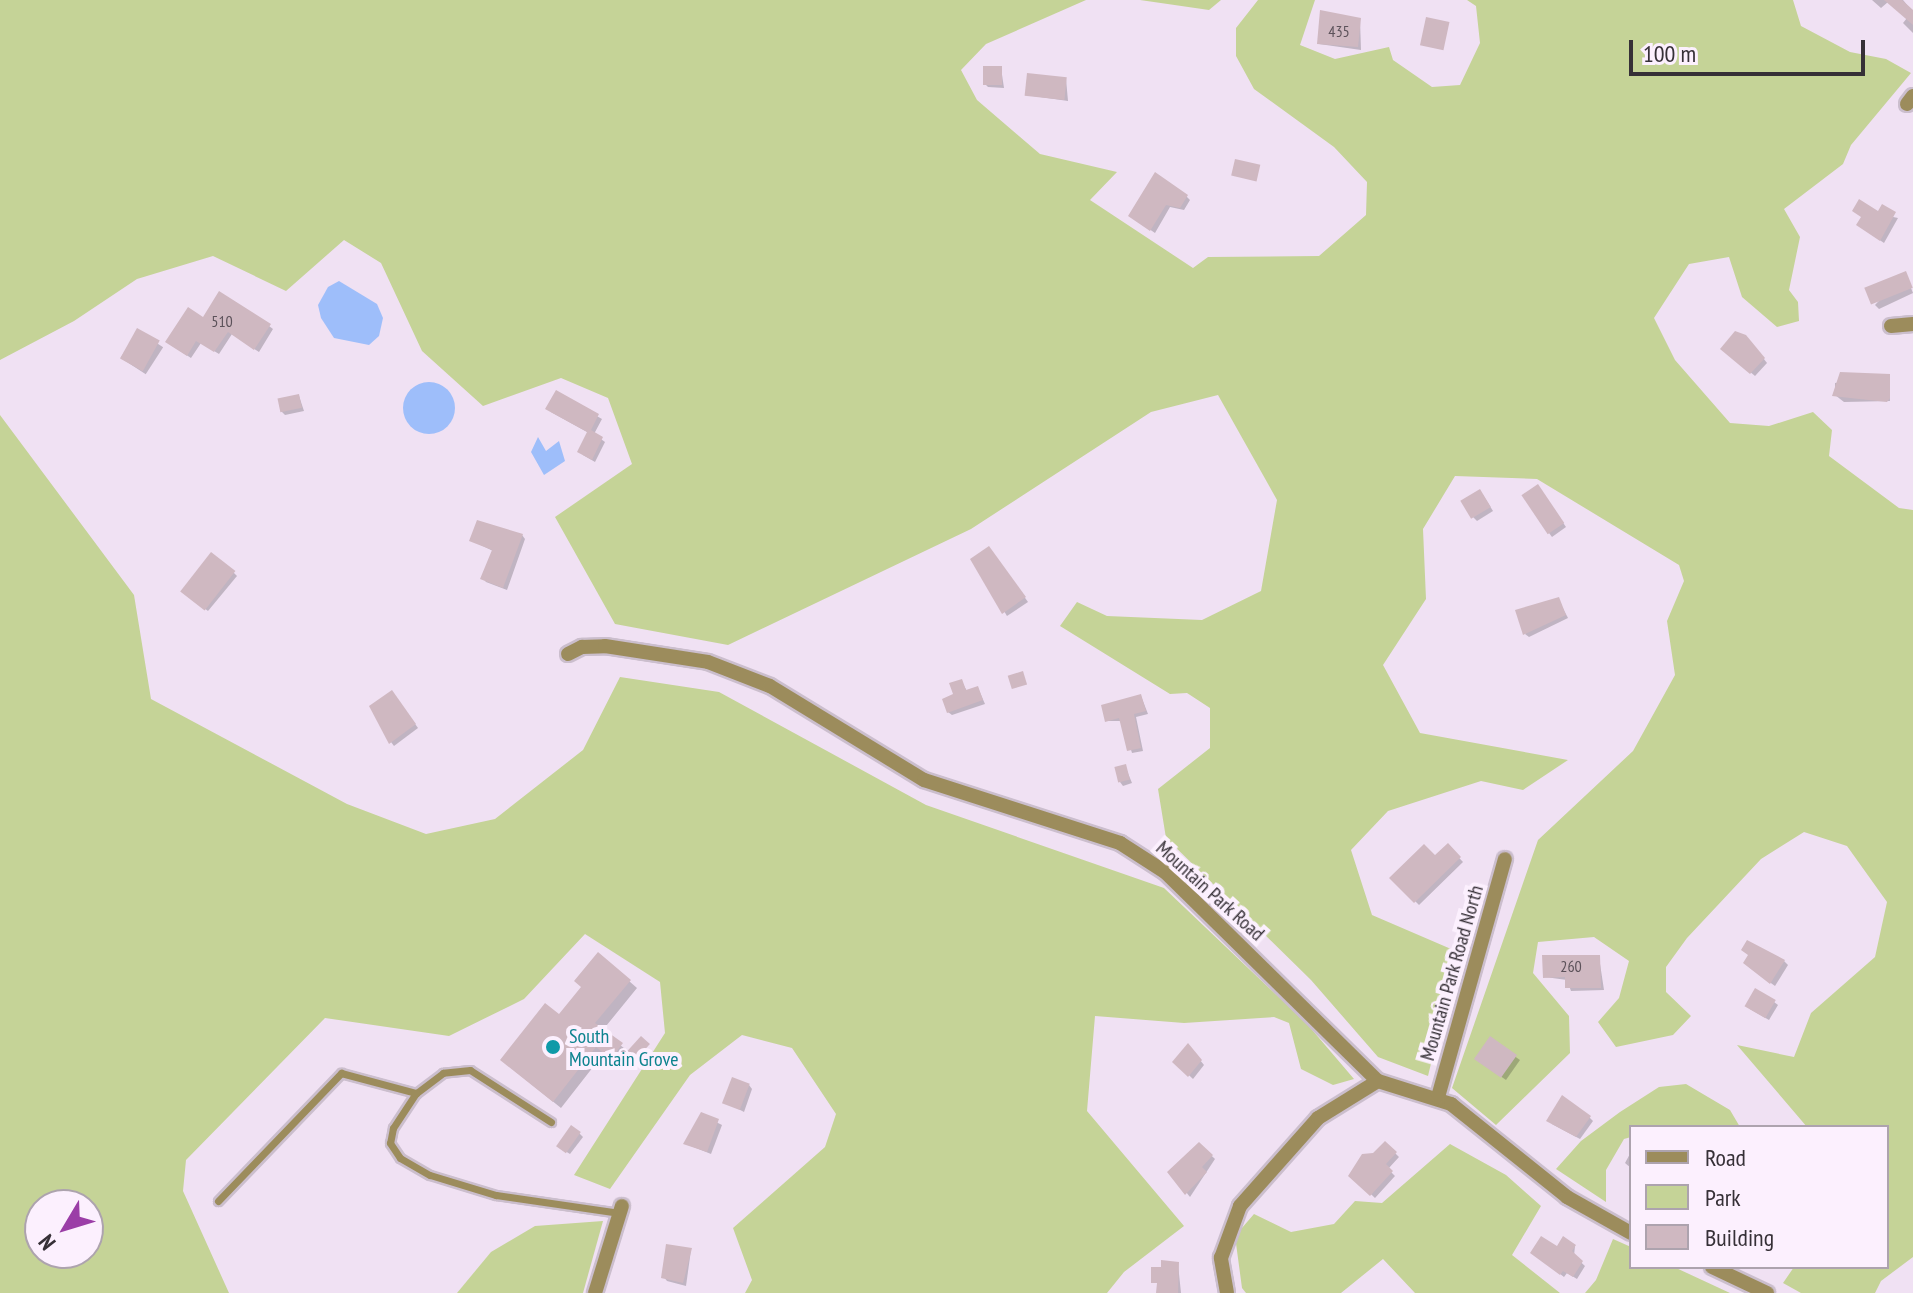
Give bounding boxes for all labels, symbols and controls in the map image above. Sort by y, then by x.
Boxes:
house number: 435 [1328,21,1350,41]
scale bar [1633,24,1869,74]
text: 100 m [1643,38,1696,69]
house number: 510 [211,311,233,331]
street label: Mountain Park Road [1151,836,1269,946]
street label: Mountain Park Road North [1415,882,1489,1064]
house number: 260 [1560,956,1582,976]
place label: South Mountain Grove [569,1024,678,1071]
marker: South Mountain Grove [544,1038,562,1056]
legend [1629,1125,1889,1269]
text: Road [1705,1142,1746,1173]
text: Park [1705,1182,1741,1213]
north arrow [24,1189,104,1269]
text: Building [1705,1222,1774,1253]
text: N [32,1229,61,1256]

